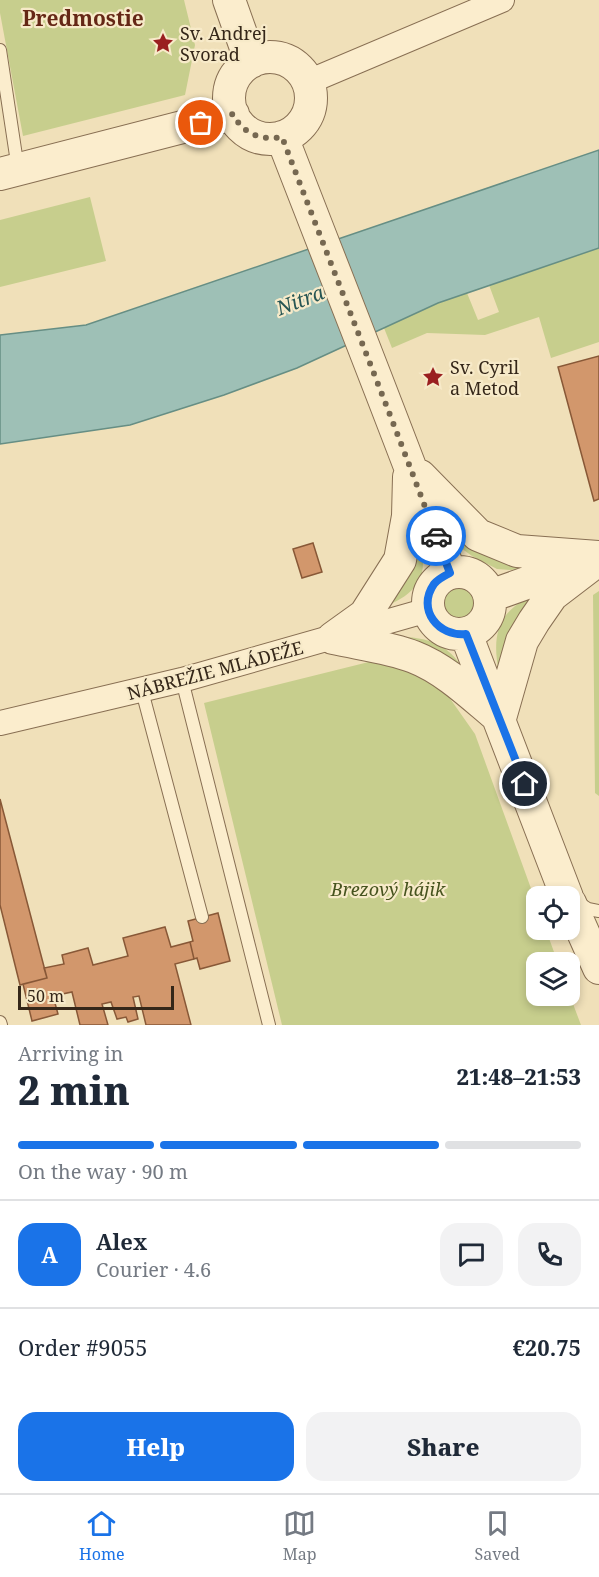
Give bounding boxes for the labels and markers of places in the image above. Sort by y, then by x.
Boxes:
place label: Sv. Andrej Svorad [180,21,267,66]
place icon: Sv. Andrej Svorad [151,31,175,55]
pin [175,97,226,148]
place label: Sv. Cyril a Metod [450,355,520,400]
place icon: Sv. Cyril a Metod [421,365,445,389]
pin [499,758,550,809]

